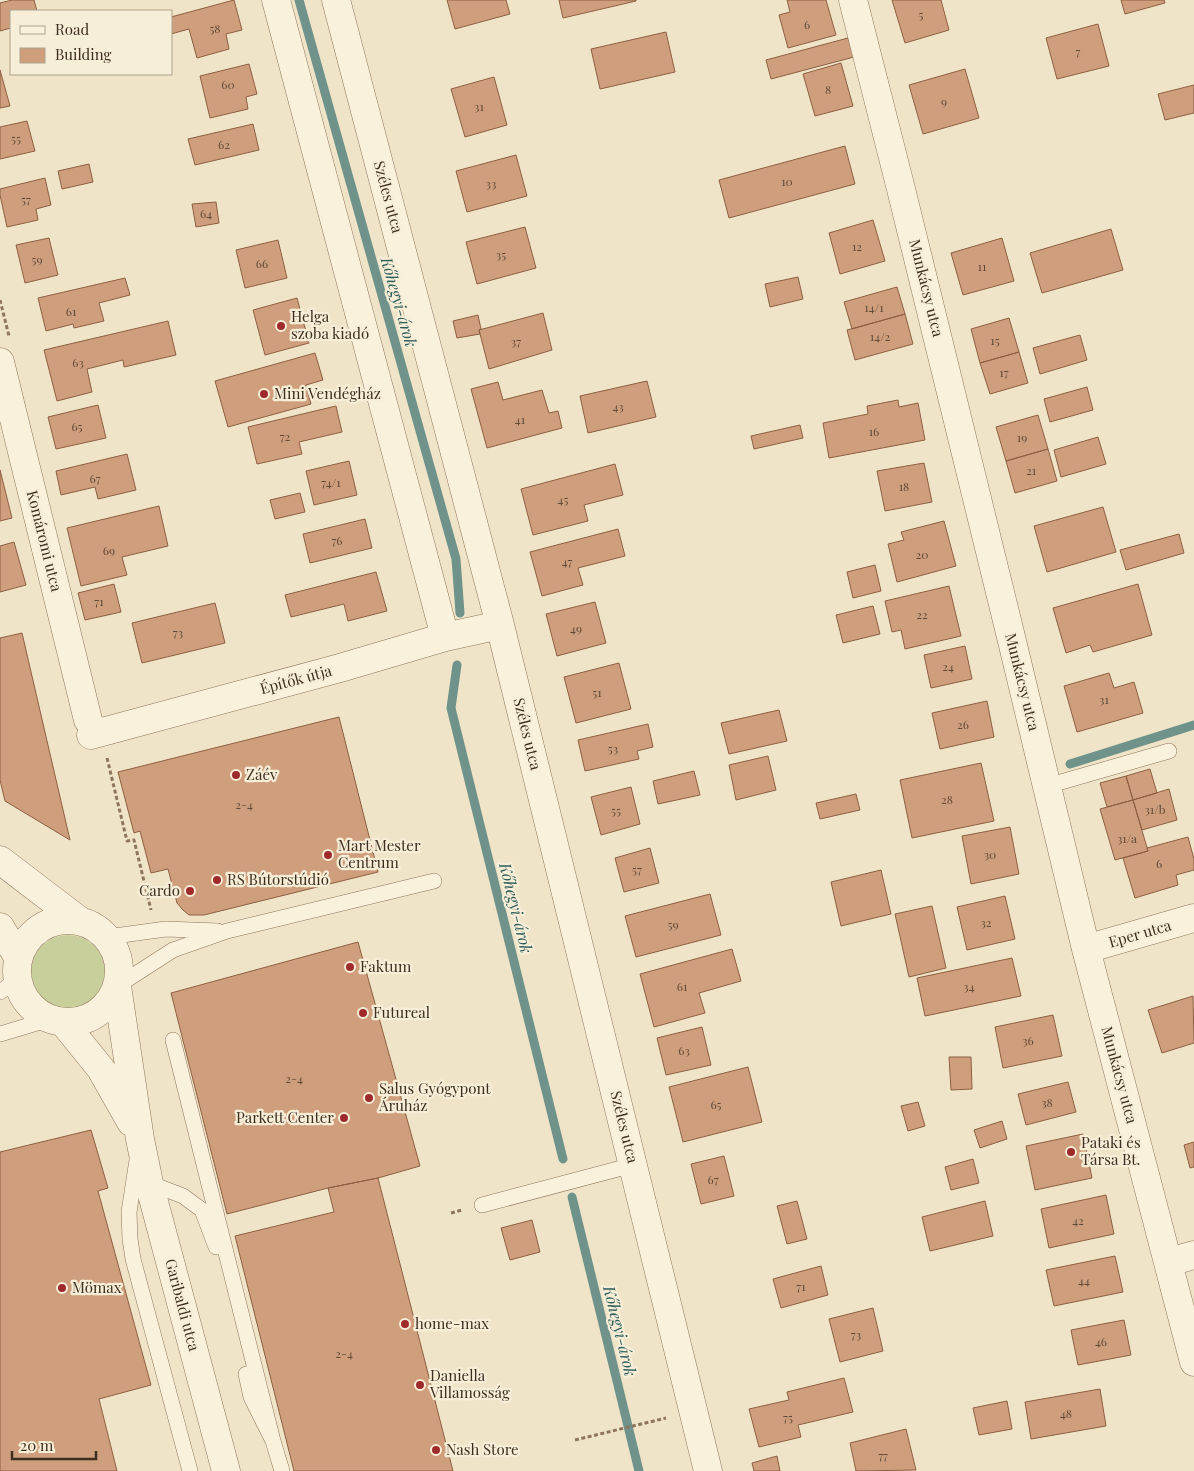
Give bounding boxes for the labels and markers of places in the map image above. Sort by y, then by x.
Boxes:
place label: Helga szoba kiadó [291,306,369,343]
marker: Helga szoba kiadó [275,320,287,332]
place label: Mini Vendégház [274,383,381,403]
marker: Mini Vendégház [258,388,270,400]
place label: Záév [246,764,278,784]
marker: Záév [230,769,242,781]
place label: Mart Mester Centrum [338,835,421,872]
marker: Mart Mester Centrum [322,849,334,861]
place label: RS Bútorstúdió [227,869,329,889]
marker: RS Bútorstúdió [211,874,223,886]
place label: Cardo [139,880,180,900]
marker: Cardo [184,885,196,897]
place label: Faktum [360,956,412,976]
marker: Faktum [344,961,356,973]
place label: Futureal [373,1002,430,1022]
marker: Futureal [357,1007,369,1019]
place label: Salus Gyógypont Áruház [378,1078,491,1115]
marker: Salus Gyógypont Áruház [363,1092,375,1104]
place label: Parkett Center [236,1107,334,1127]
marker: Parkett Center [338,1112,350,1124]
place label: Pataki és Társa Bt. [1081,1132,1141,1169]
marker: Pataki és Társa Bt. [1065,1146,1077,1158]
place label: Mömax [72,1277,122,1297]
marker: Mömax [56,1282,68,1294]
place label: home-max [415,1313,489,1333]
marker: home-max [399,1318,411,1330]
place label: Daniella Villamosság [429,1365,510,1402]
marker: Daniella Villamosság [414,1379,426,1391]
place label: Nash Store [446,1439,519,1459]
marker: Nash Store [430,1444,442,1456]

